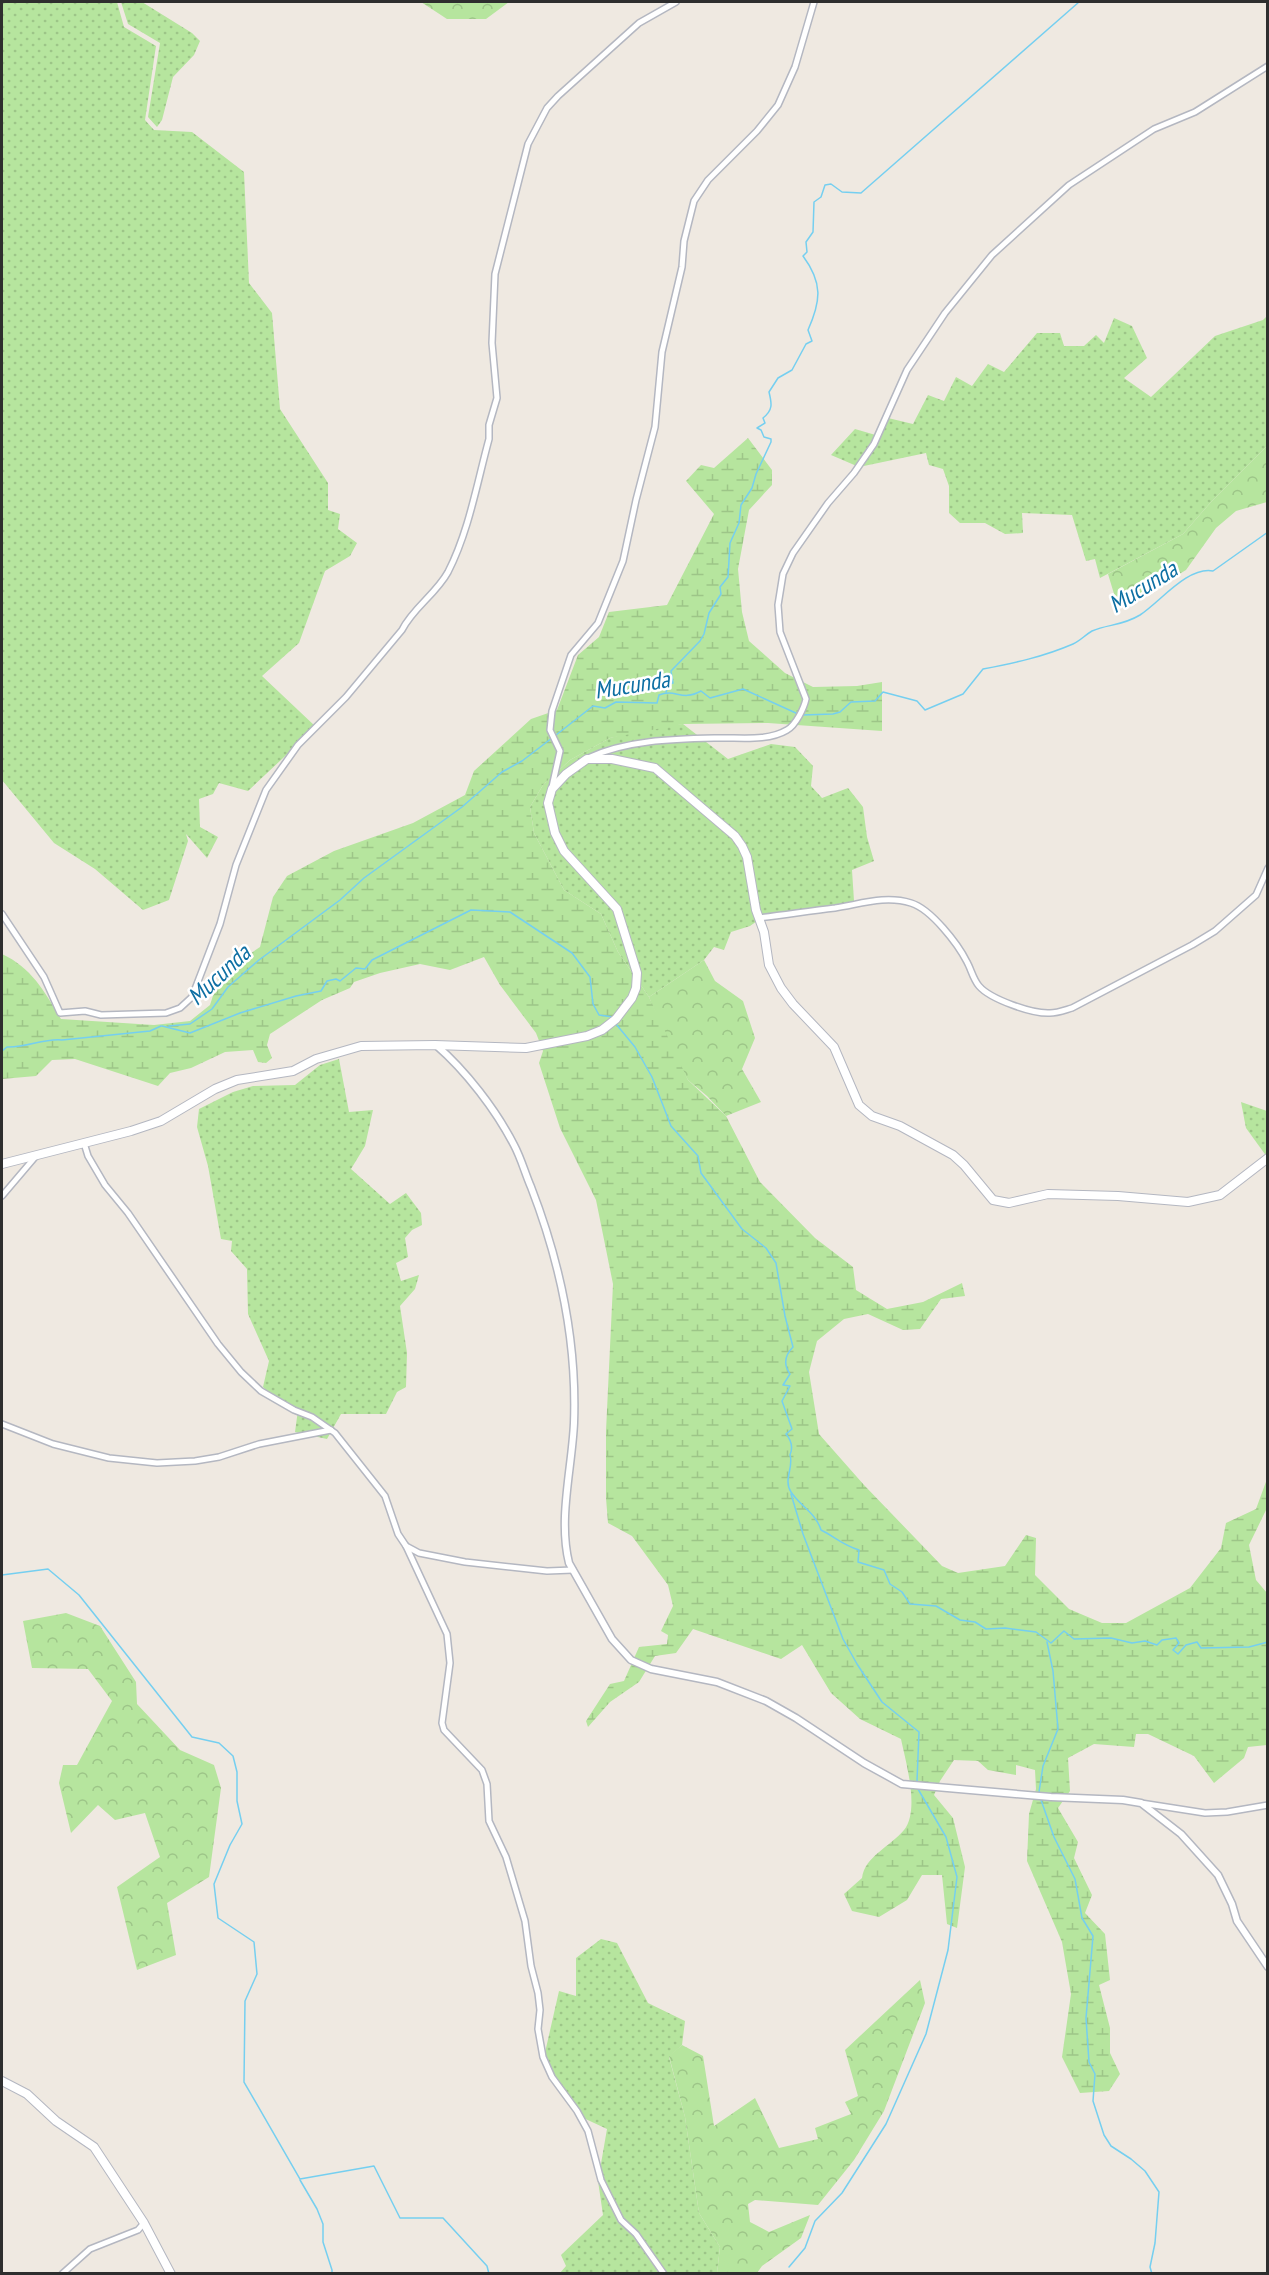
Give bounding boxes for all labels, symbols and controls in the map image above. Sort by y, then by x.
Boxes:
water label: Mucunda [1103,553,1184,620]
water label: Mucunda [592,663,673,706]
water label: Mucunda [181,937,258,1012]

